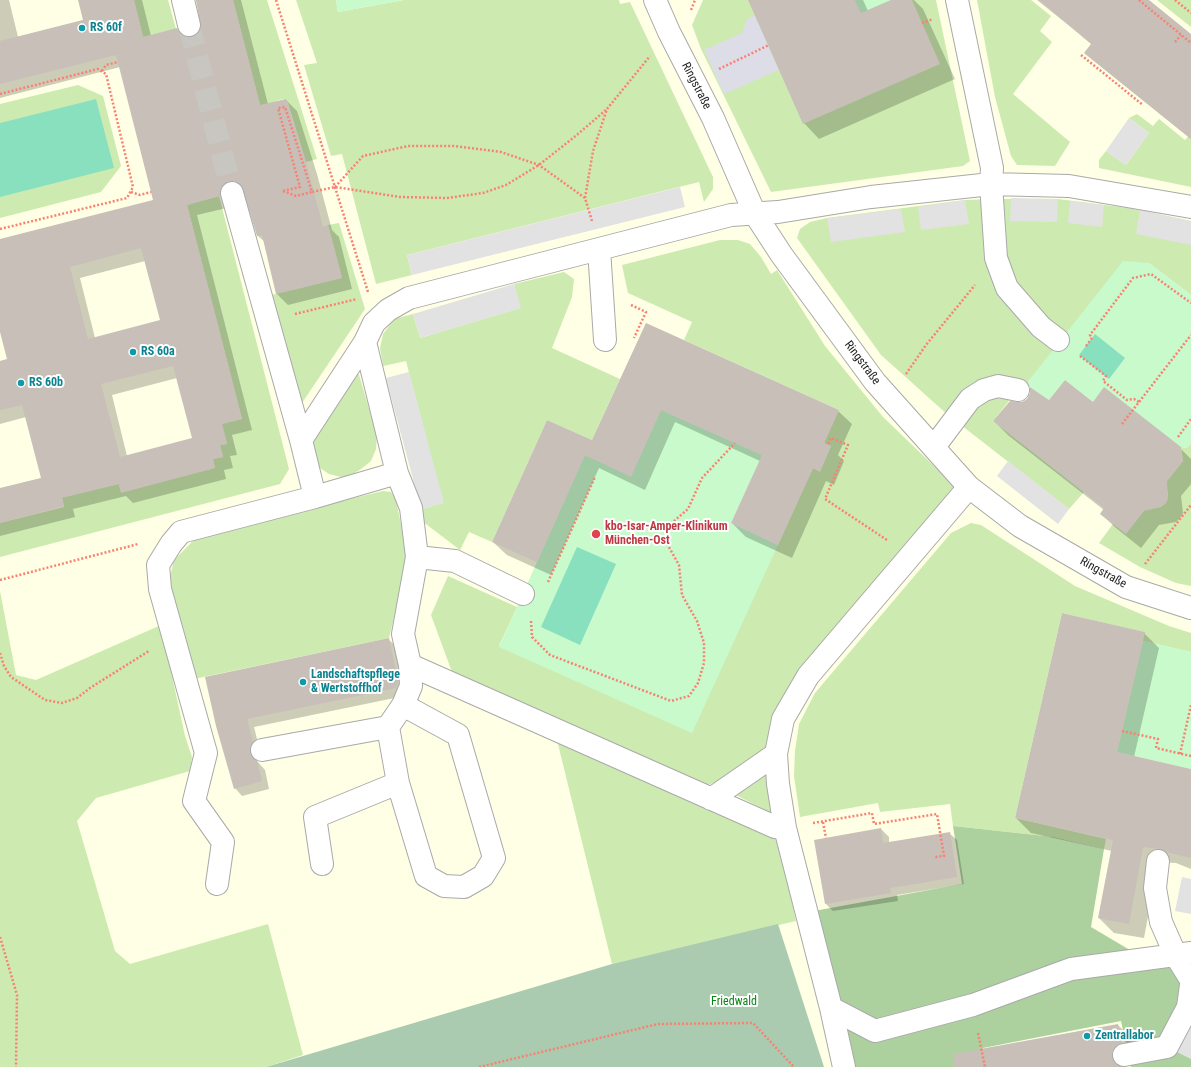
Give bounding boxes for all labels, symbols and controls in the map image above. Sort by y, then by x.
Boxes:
place label: RS 60f [90,21,122,35]
marker: RS 60f [77,23,87,33]
street label: Ringstraße [678,60,714,112]
street label: Ringstraße [841,338,883,388]
place label: RS 60a [141,345,175,359]
marker: RS 60a [128,347,138,357]
place label: RS 60b [29,376,63,390]
marker: RS 60b [16,378,26,388]
place label: kbo-Isar-Amper-Klinikum München-Ost [605,520,728,548]
marker: kbo-Isar-Amper-Klinikum München-Ost [590,528,602,540]
street label: Ringstraße [1077,554,1129,592]
place label: Landschaftspflege & Wertstoffhof [311,668,400,696]
marker: Landschaftspflege & Wertstoffhof [298,677,308,687]
park label: Friedwald [711,995,757,1009]
place label: Zentrallabor [1095,1029,1154,1043]
marker: Zentrallabor [1082,1031,1092,1041]

